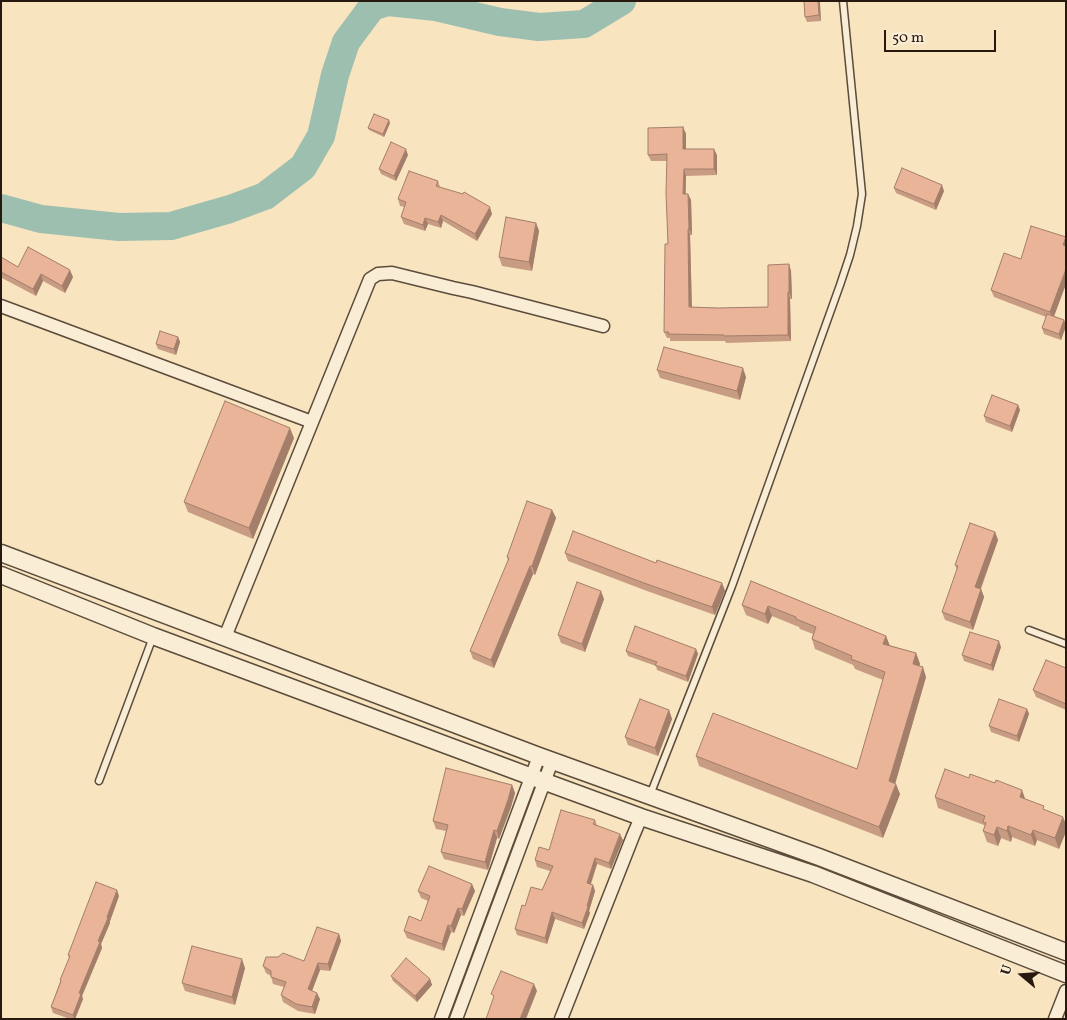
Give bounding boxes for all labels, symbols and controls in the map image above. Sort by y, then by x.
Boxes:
scale bar [887,20,1000,52]
text: 50 m [892,28,924,49]
north arrow [997,950,1047,1000]
text: U [997,963,1018,978]

